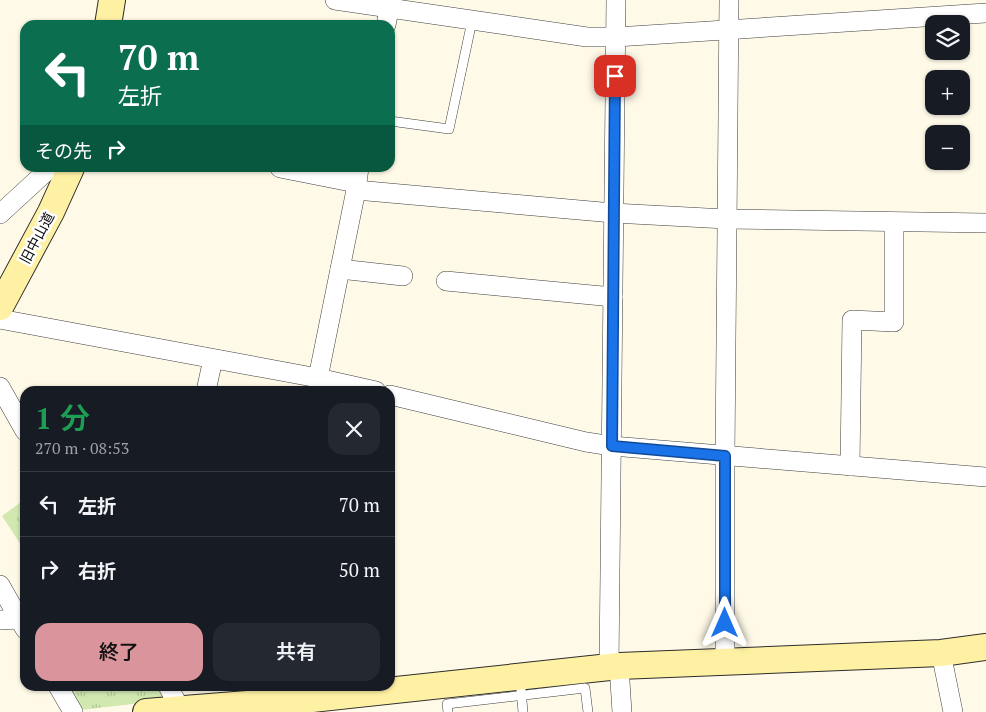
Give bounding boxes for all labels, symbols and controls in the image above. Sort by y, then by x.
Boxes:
map controls [925,15,970,170]
button: layers [925,15,970,60]
text: 70 m [118,34,199,80]
icon: left [35,40,100,105]
pin [594,55,636,97]
icon: arrive [601,62,629,90]
button: + [925,70,970,115]
text: 左折 [118,81,162,110]
button: − [925,125,970,170]
icon: right [102,135,130,163]
text: その先 [35,138,92,163]
street label: 旧中山道 [15,209,58,267]
text: 1 分 [35,398,90,438]
button: close [328,403,380,455]
text: 270 m · 08:53 [35,437,129,459]
icon: left [35,490,63,518]
text: 70 m [339,492,380,517]
text: 左折 [78,493,116,518]
icon: right [35,555,63,583]
text: 50 m [339,557,380,582]
text: 右折 [78,558,116,583]
position arrow [698,596,750,648]
button: 終了 [35,623,203,681]
button: 共有 [213,623,380,681]

